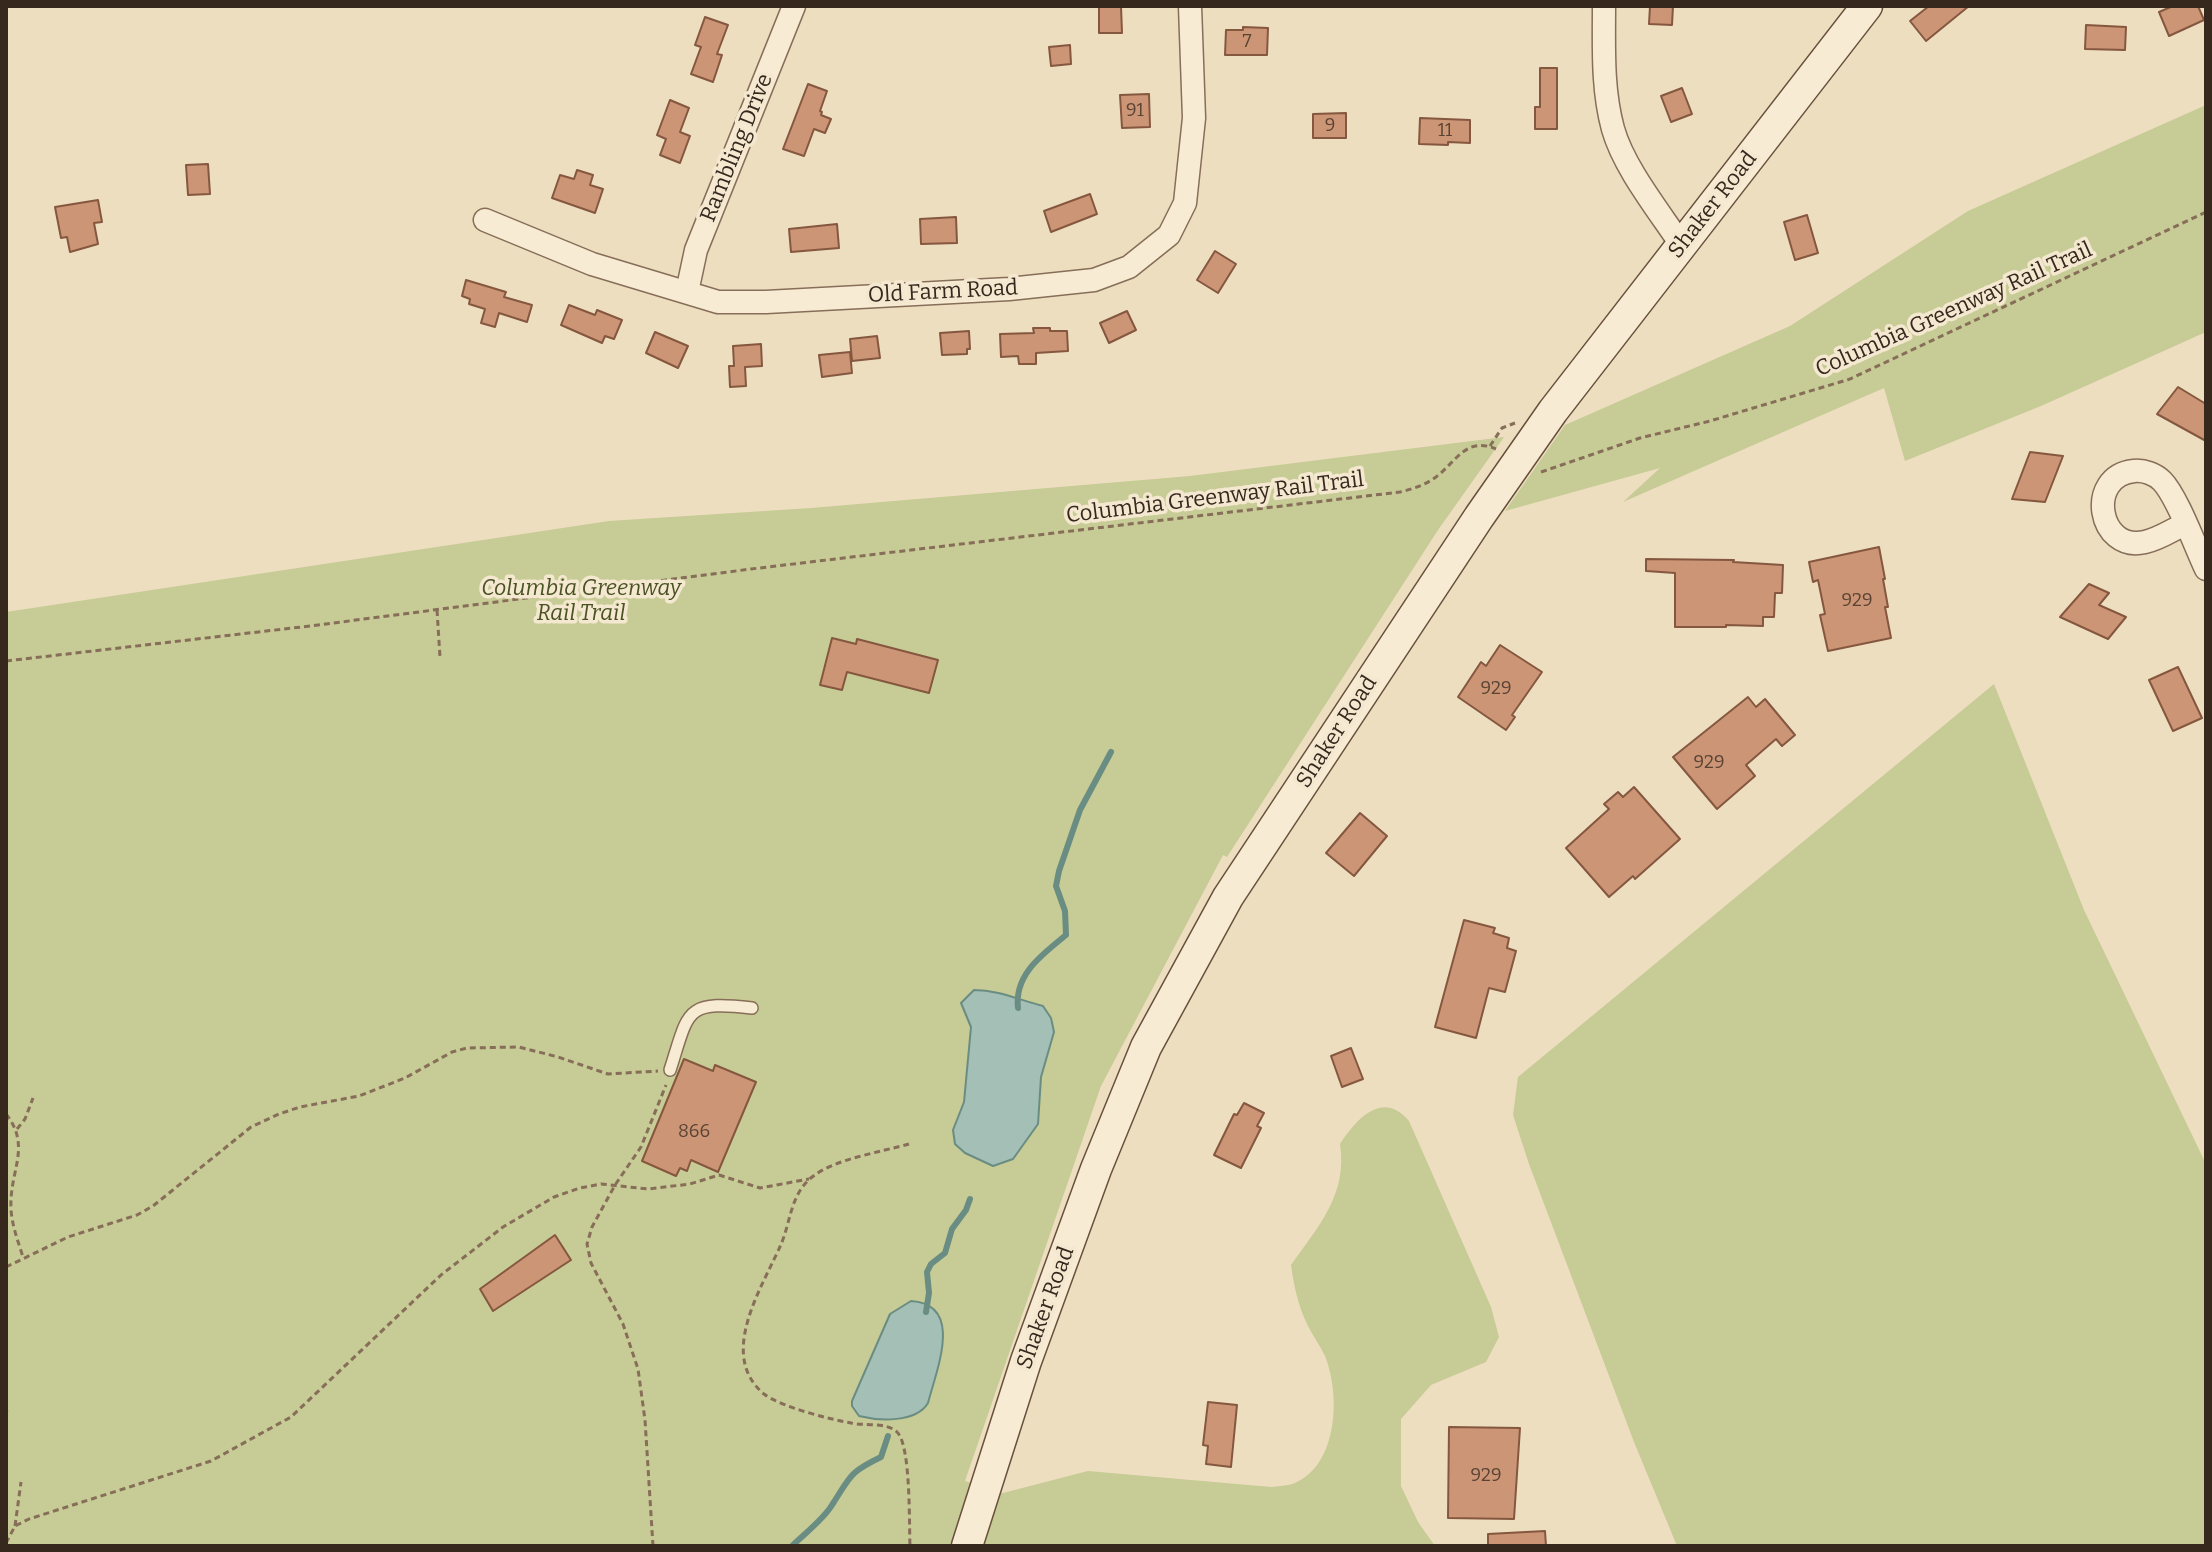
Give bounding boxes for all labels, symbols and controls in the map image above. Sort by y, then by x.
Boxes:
house number: 7 [1242,31,1252,53]
street label: Rambling Drive [695,70,779,226]
house number: 91 [1126,100,1144,122]
house number: 9 [1325,115,1335,137]
house number: 11 [1438,120,1452,142]
street label: Shaker Road [1663,146,1763,264]
street label: Columbia Greenway Rail Trail [1812,237,2096,383]
street label: Old Farm Road [867,275,1019,309]
street label: Columbia Greenway Rail Trail [1065,467,1365,529]
park label: Columbia Greenway Rail Trail [481,576,681,628]
house number: 929 [1842,590,1872,612]
street label: Shaker Road [1291,671,1383,793]
house number: 929 [1481,678,1511,700]
house number: 929 [1694,752,1724,774]
house number: 866 [678,1121,710,1143]
street label: Shaker Road [1012,1243,1080,1373]
house number: 929 [1471,1465,1501,1487]

